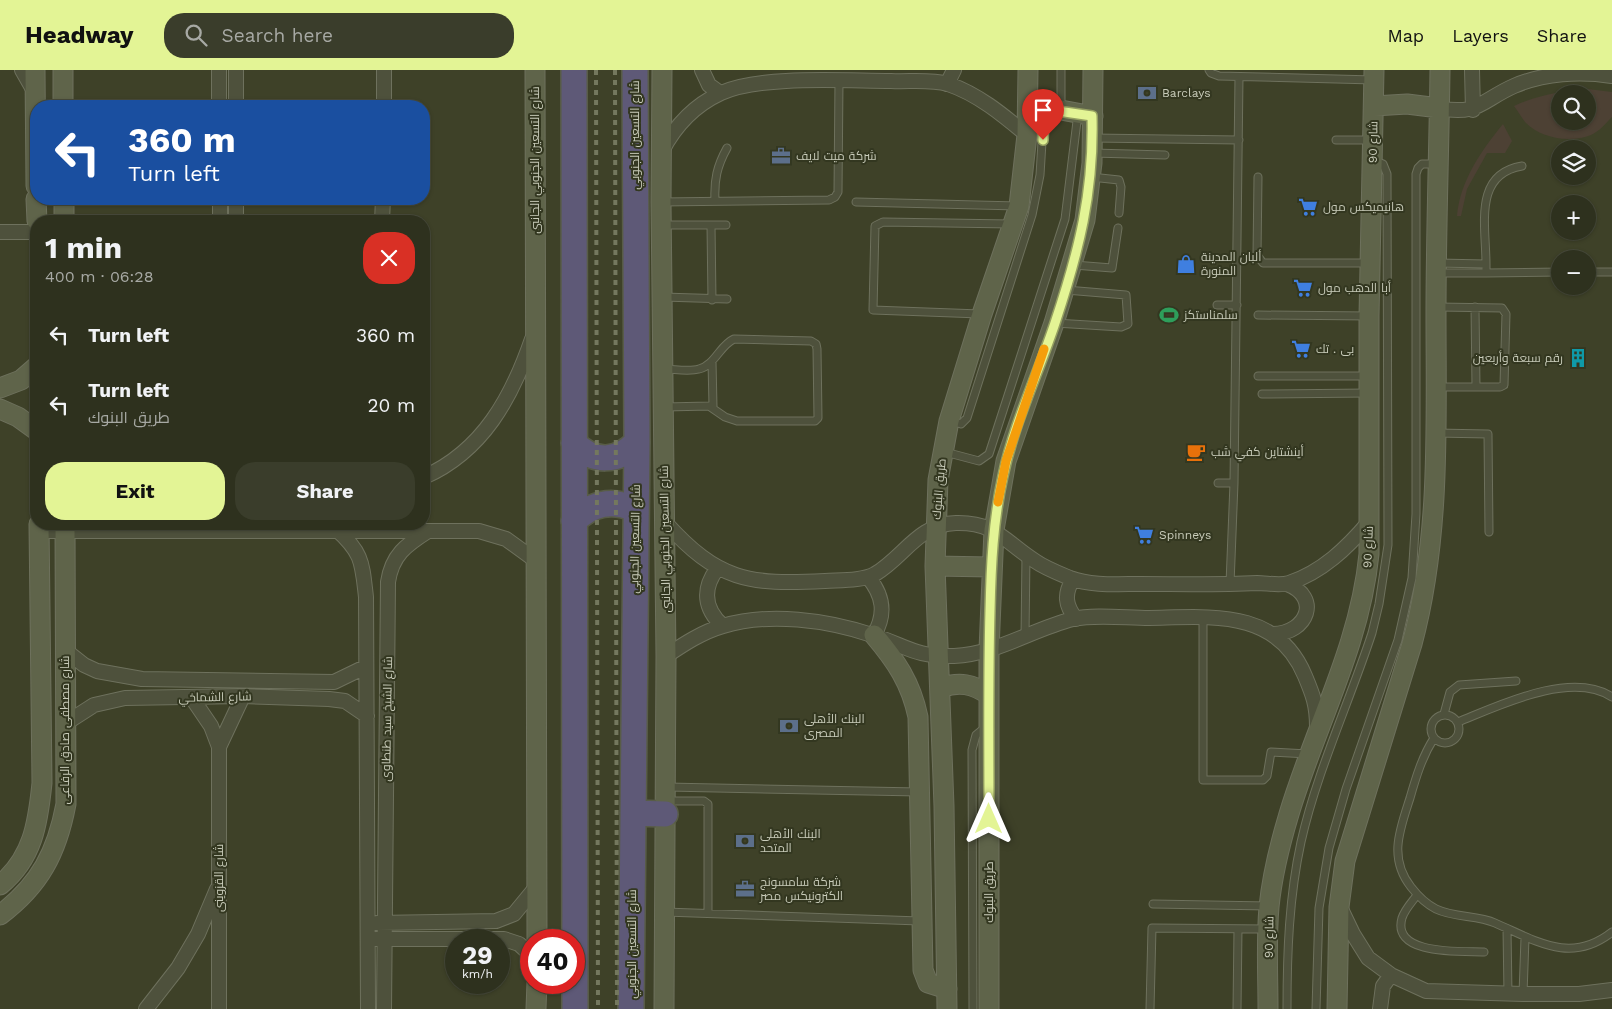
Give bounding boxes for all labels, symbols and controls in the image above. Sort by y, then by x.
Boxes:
search box [164,13,514,58]
text: Headway [25,21,134,49]
icon: search [182,21,210,49]
text: Search here [222,24,333,47]
text: Map [1387,25,1424,46]
text: Layers [1452,25,1509,46]
text: Share [1537,25,1587,46]
street label: شارع التسعين الجنوبي [628,80,645,190]
bank icon: Barclays [1136,82,1158,104]
map controls [1551,85,1596,295]
button: search [1551,85,1596,130]
street label: شارع التسعين الجنوبي الجانبى [528,86,545,234]
place label: Barclays [1162,86,1211,100]
pin [1022,89,1064,140]
icon: arrive [1029,96,1057,124]
text: 360 m [128,119,236,161]
icon: left [45,120,110,185]
street label: شارع 90 [1366,121,1381,163]
button: layers [1551,140,1596,185]
office icon: شركة ميت لايف [770,145,792,167]
place label: شركة ميت لايف [796,149,877,163]
text: Turn left [128,161,220,186]
button: + [1551,195,1596,240]
supermarket icon: هانيميكس مول [1297,196,1319,218]
place label: هانيميكس مول [1323,200,1404,214]
text: 1 min [45,230,122,265]
button: close [363,232,415,284]
place label: ألبان المدينة المنورة [1201,249,1261,278]
button: − [1551,250,1596,295]
shop icon: ألبان المدينة المنورة [1175,253,1197,275]
text: 400 m · 06:28 [45,267,154,286]
supermarket icon: أبا الدهب مول [1292,277,1314,299]
place label: أبا الدهب مول [1318,280,1391,295]
sports icon: سلمناستكز [1158,304,1180,326]
place label: سلمناستكز [1183,308,1238,322]
icon: left [45,321,73,349]
text: Turn left [88,324,169,347]
text: 360 m [356,324,415,347]
supermarket icon: بى . تك [1290,338,1312,360]
place label: بى . تك [1316,342,1354,356]
building icon: رقم سبعة وأربعين [1567,347,1589,369]
place label: رقم سبعة وأربعين [1473,350,1563,366]
text: Turn left [88,379,169,402]
icon: left [45,391,73,419]
text: 20 m [368,394,415,417]
text: طريق البنوك [88,408,170,427]
cafe icon: أينشتاين كفي شب [1185,441,1207,463]
place label: أينشتاين كفي شب [1211,444,1304,462]
street label: طريق البنوك [929,458,949,520]
button: Exit [45,462,225,520]
button: Share [235,462,415,520]
street label: شارع التسعين الجنوبي الجانبى [657,465,676,613]
street label: شارع التسعين الجنوبي [627,484,646,594]
supermarket icon: Spinneys [1133,524,1155,546]
street label: شارع 90 [1360,526,1377,568]
place label: Spinneys [1159,528,1211,542]
street label: شارع مصطفى صادق الرفاعى [58,655,73,804]
street label: شارع الشيخ سيد طنطاوى [379,656,396,782]
street label: شارع الشماخي [178,689,252,708]
place label: البنك الأهلى المصرى [804,712,865,740]
bank icon: البنك الأهلى المصرى [778,715,800,737]
position arrow [962,792,1014,844]
place label: البنك الأهلى المتحد [760,827,821,855]
bank icon: البنك الأهلى المتحد [734,830,756,852]
street label: شارع القزوينى [212,844,227,912]
street label: طريق البنوك [982,861,996,923]
place label: شركة سامسونج الكترونيكس مصر [759,875,843,903]
office icon: شركة سامسونج الكترونيكس مصر [734,878,756,900]
street label: شارع التسعين الجنوبي [625,889,642,999]
street label: شارع 90 [1262,916,1277,958]
speed limit sign: 40 [520,929,585,994]
text: 29 [462,941,493,970]
text: km/h [462,967,493,981]

